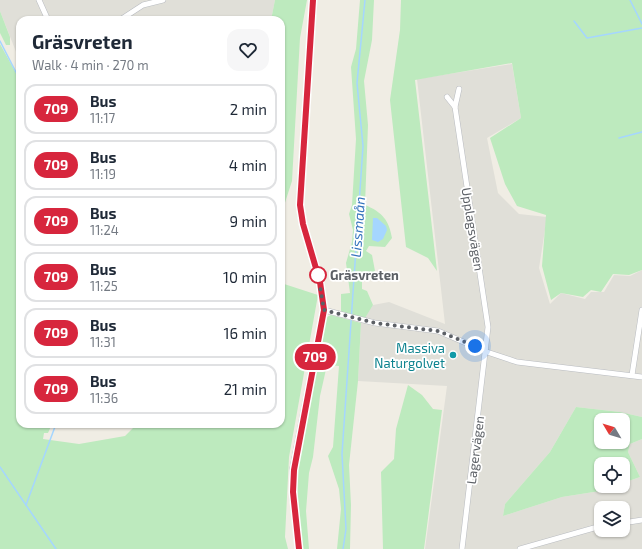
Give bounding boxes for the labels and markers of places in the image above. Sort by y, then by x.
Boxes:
marker: Gräsvreten [309,266,327,284]
place label: Gräsvreten [330,267,399,283]
place label: Massiva Naturgolvet [374,340,445,371]
marker: Massiva Naturgolvet [448,350,458,360]

